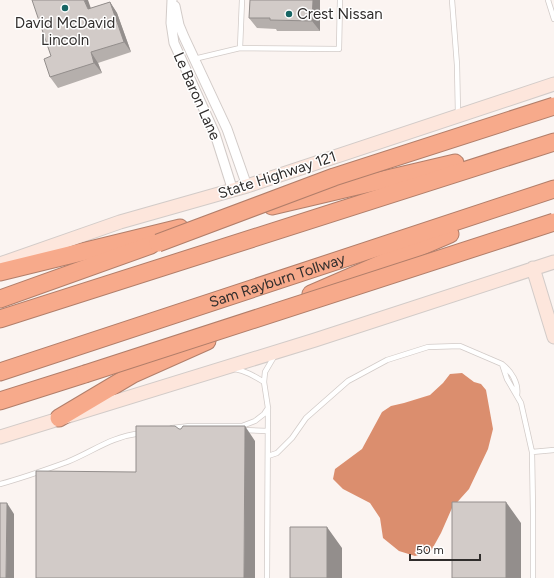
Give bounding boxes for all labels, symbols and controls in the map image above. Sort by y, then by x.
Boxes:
marker: David McDavid Lincoln [60,3,70,13]
place label: Crest Nissan [297,5,383,23]
marker: Crest Nissan [284,9,294,19]
place label: David McDavid Lincoln [15,14,115,49]
street label: Le Baron Lane [170,49,224,143]
street label: State Highway 121 [216,147,338,203]
street label: Sam Rayburn Tollway [207,250,348,311]
scale bar [410,536,480,562]
text: 50 m [416,543,444,557]

